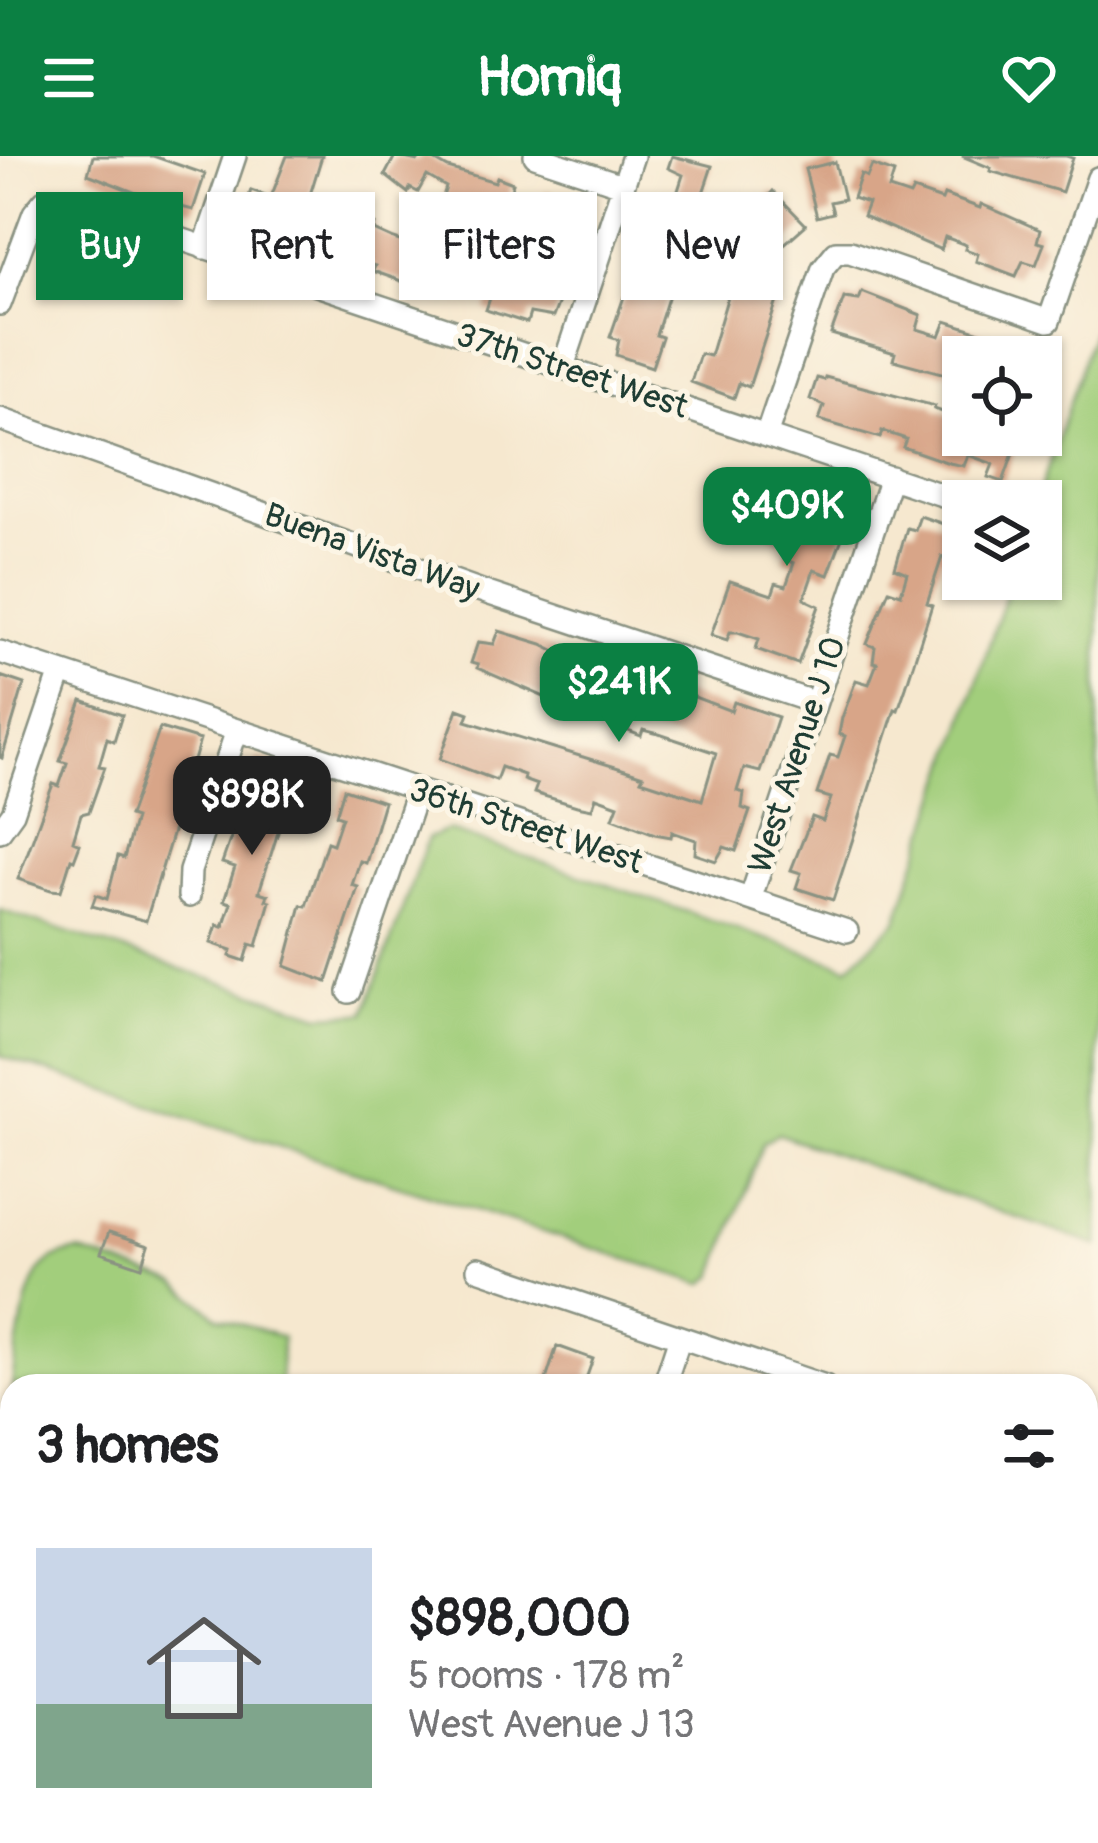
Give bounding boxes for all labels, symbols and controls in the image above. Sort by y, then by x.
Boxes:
text: Homiq [477,44,621,112]
icon: menu [36,45,102,111]
icon: heart [996,45,1062,111]
chip: Buy [36,192,183,300]
chip: Rent [207,192,375,300]
chip: Filters [399,192,597,300]
chip: New [621,192,783,300]
street label: 37th Street West [451,314,694,428]
map controls [942,336,1062,600]
button: locate [942,336,1062,456]
pin: $409K [703,467,871,569]
button: layers [942,480,1062,600]
text: $409K [730,481,844,530]
street label: Buena Vista Way [259,494,485,610]
street label: West Avenue J 10 [739,631,855,879]
pin: $241K [535,643,703,745]
text: $241K [567,657,671,706]
pin: $898K [168,756,336,858]
street label: 36th Street West [404,769,648,883]
text: $898K [200,770,304,819]
icon: filters [996,1413,1062,1479]
text: 3 homes [36,1414,219,1478]
text: $898,000 [408,1587,631,1651]
icon: home [132,1596,276,1740]
text: 5 rooms · 178 m² [408,1651,684,1700]
text: West Avenue J 13 [408,1700,695,1749]

